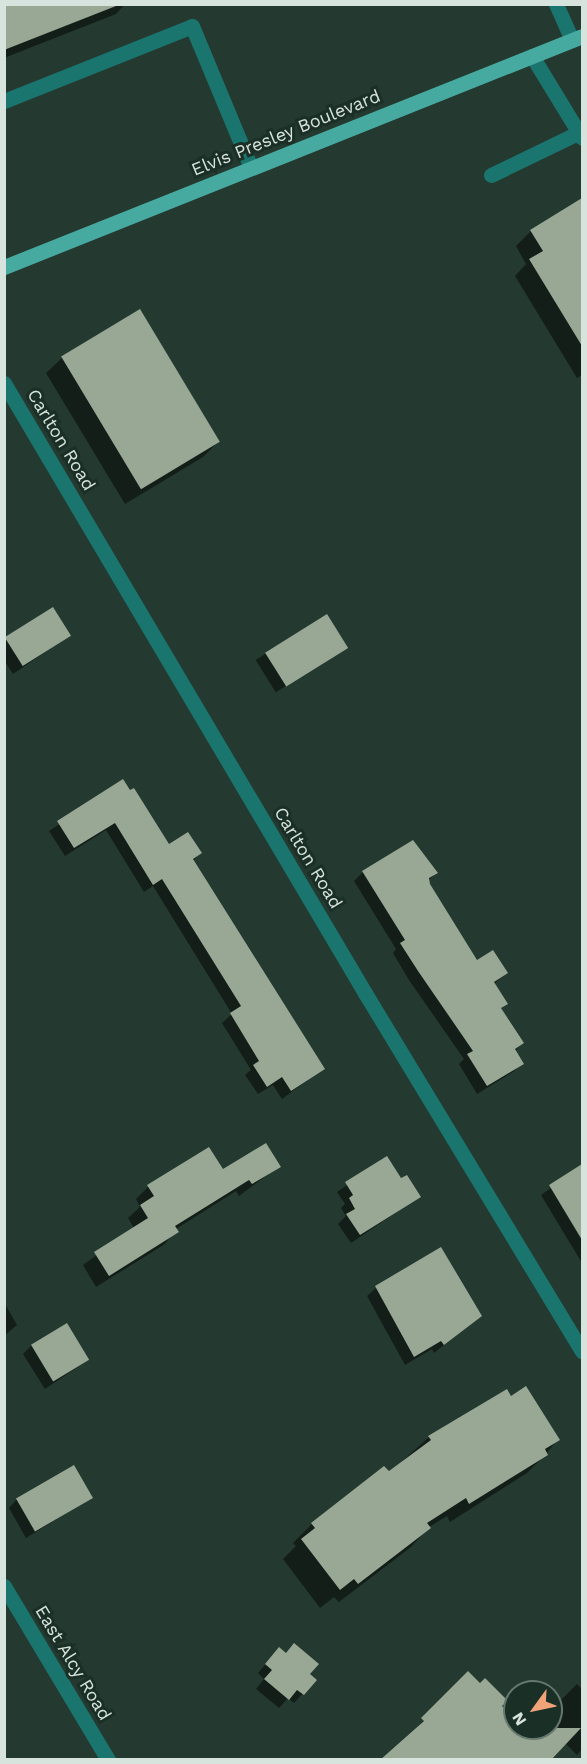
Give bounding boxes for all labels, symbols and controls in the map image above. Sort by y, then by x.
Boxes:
street label: Elvis Presley Boulevard [188,85,384,181]
street label: Carlton Road [22,385,100,495]
street label: Carlton Road [269,803,347,913]
street label: East Alcy Road [30,1601,116,1725]
north arrow [503,1680,563,1740]
text: N [508,1709,530,1729]

